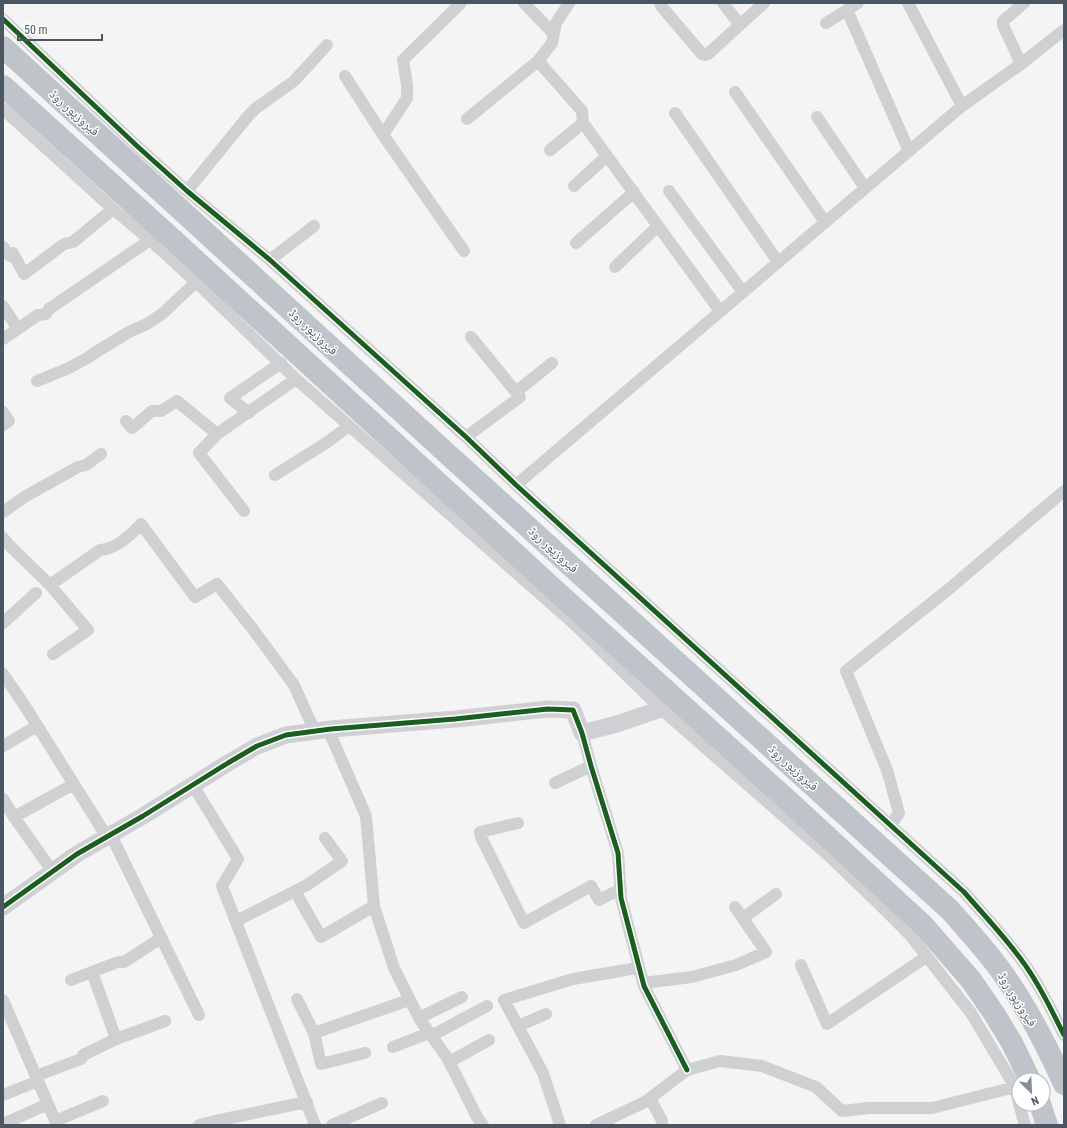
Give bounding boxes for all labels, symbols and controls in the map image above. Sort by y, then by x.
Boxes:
scale bar [18,16,102,42]
text: 50 m [24,23,48,37]
street label: فیروزپور روڈ [46,86,103,139]
street label: فیروزپور روڈ [285,305,341,359]
street label: فیروزپور روڈ [525,523,582,576]
street label: فیروزپور روڈ [765,741,822,794]
street label: فیروزپور روڈ [994,969,1040,1030]
north arrow [1011,1072,1051,1112]
text: N [1029,1093,1041,1108]

